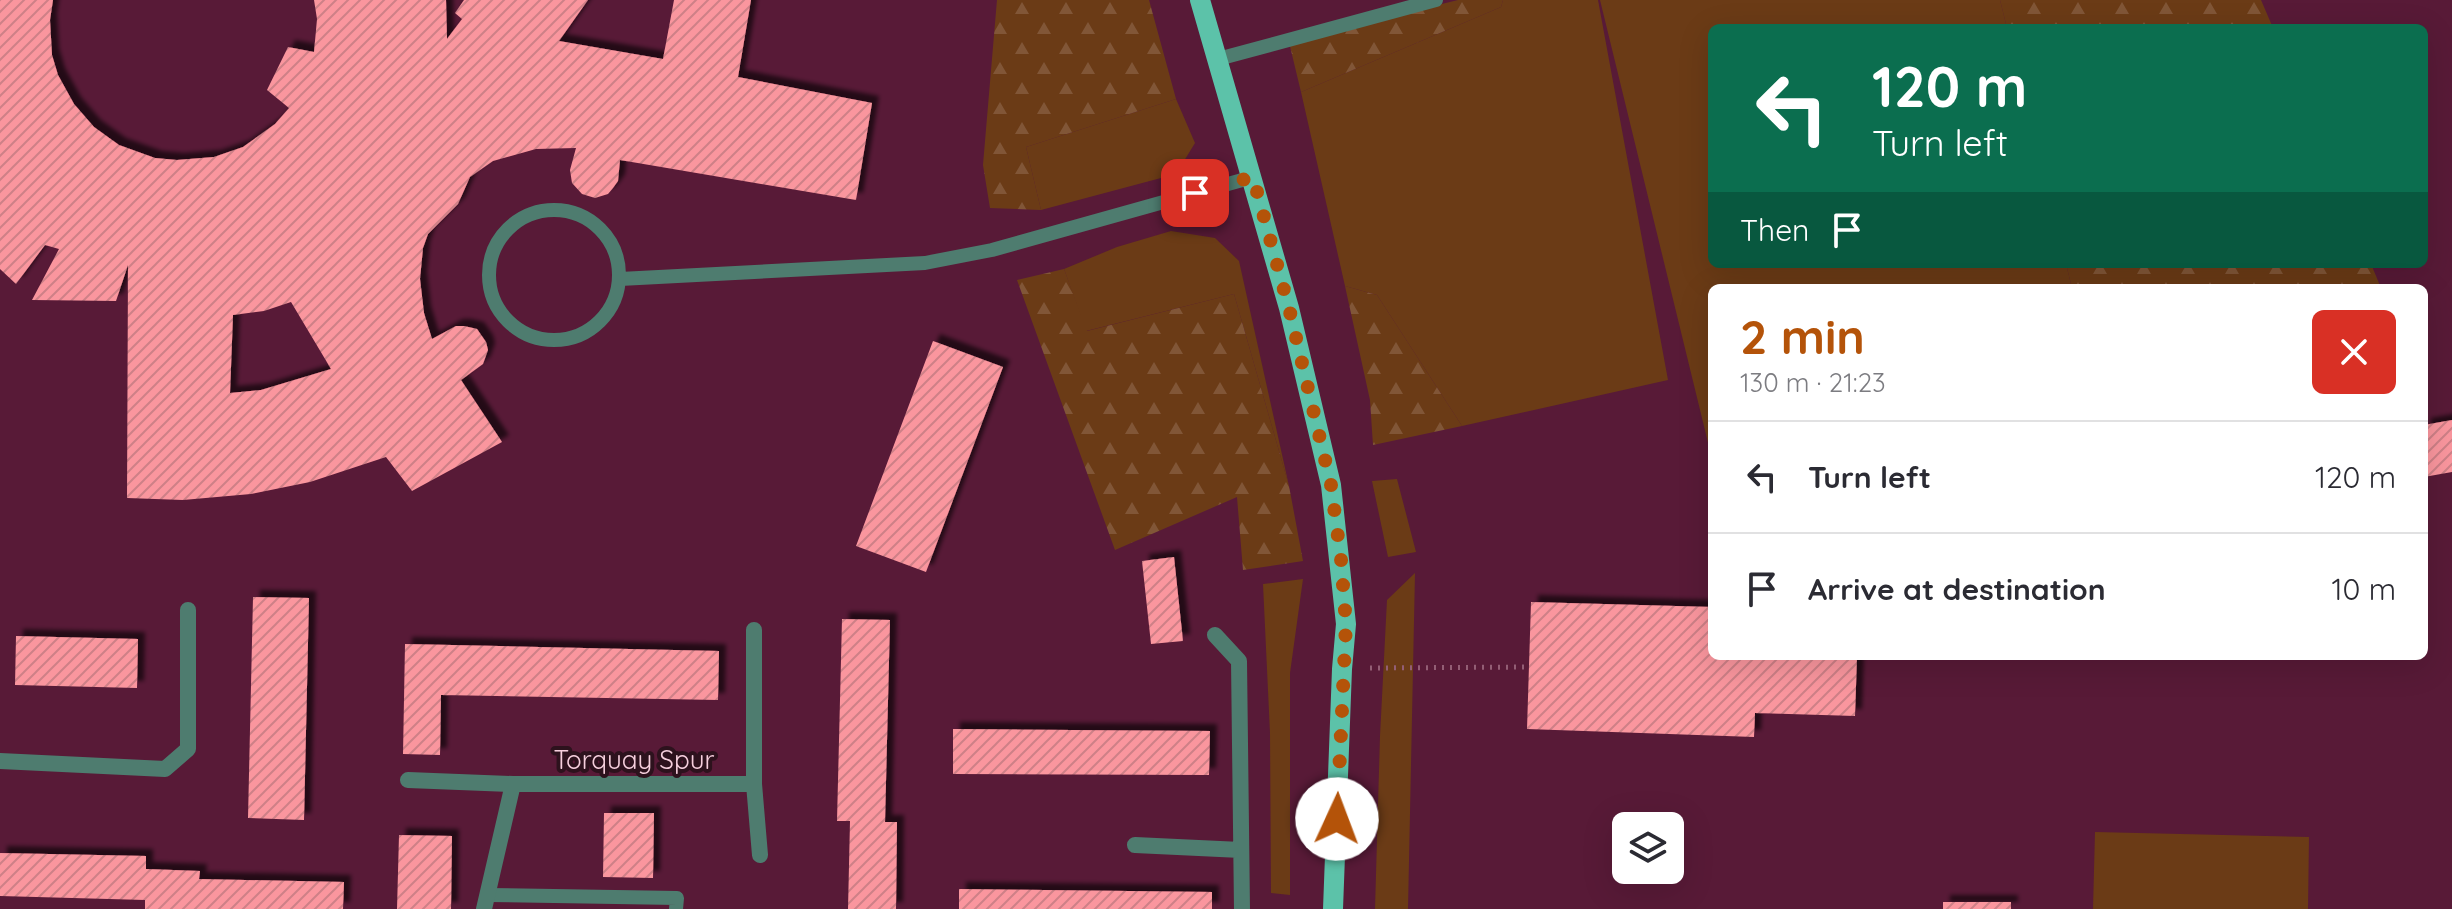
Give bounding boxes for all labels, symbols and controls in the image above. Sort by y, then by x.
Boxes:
text: 120 m [1872,51,2027,121]
icon: left [1740,56,1844,160]
text: Turn left [1872,120,2008,165]
pin [1161,159,1229,227]
icon: arrive [1173,171,1217,215]
icon: arrive [1825,208,1869,252]
text: Then [1740,211,1809,249]
text: 2 min [1740,306,1865,366]
button: close [2312,310,2396,394]
text: 130 m · 21:23 [1740,366,1886,399]
icon: left [1740,455,1784,499]
text: Turn left [1808,458,1931,496]
text: 120 m [2315,458,2396,496]
icon: arrive [1740,567,1784,611]
text: Arrive at destination [1808,570,2106,608]
text: 10 m [2332,570,2396,608]
street label: Torquay Spur [553,743,715,776]
position arrow [1295,777,1379,861]
map controls [1612,812,1684,884]
button: layers [1612,812,1684,884]

